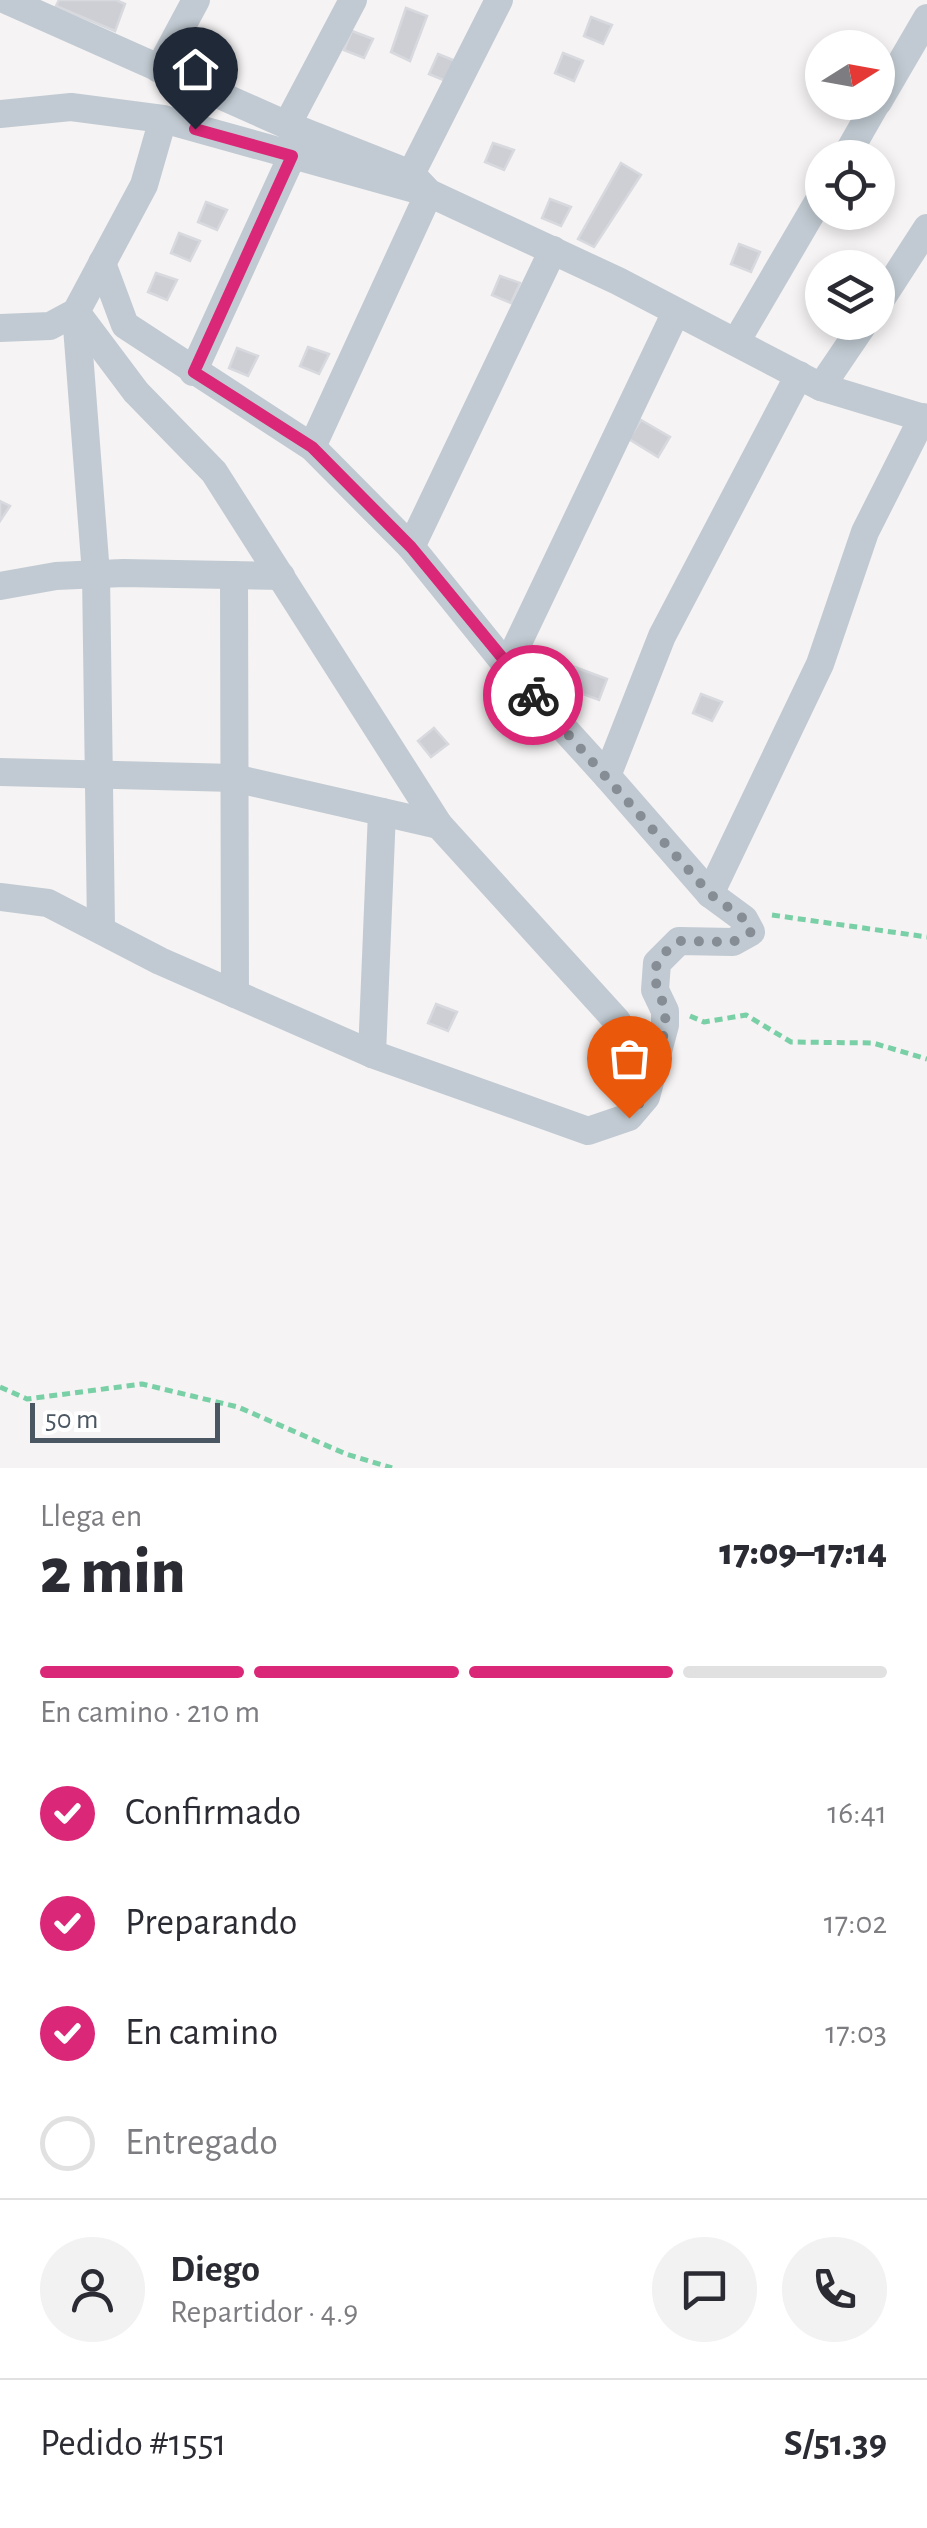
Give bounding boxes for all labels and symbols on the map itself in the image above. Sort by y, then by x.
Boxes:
pin [153,27,238,130]
north arrow [805,30,895,120]
courier [483,645,583,745]
pin [587,1016,672,1119]
scale bar [30,1398,220,1442]

